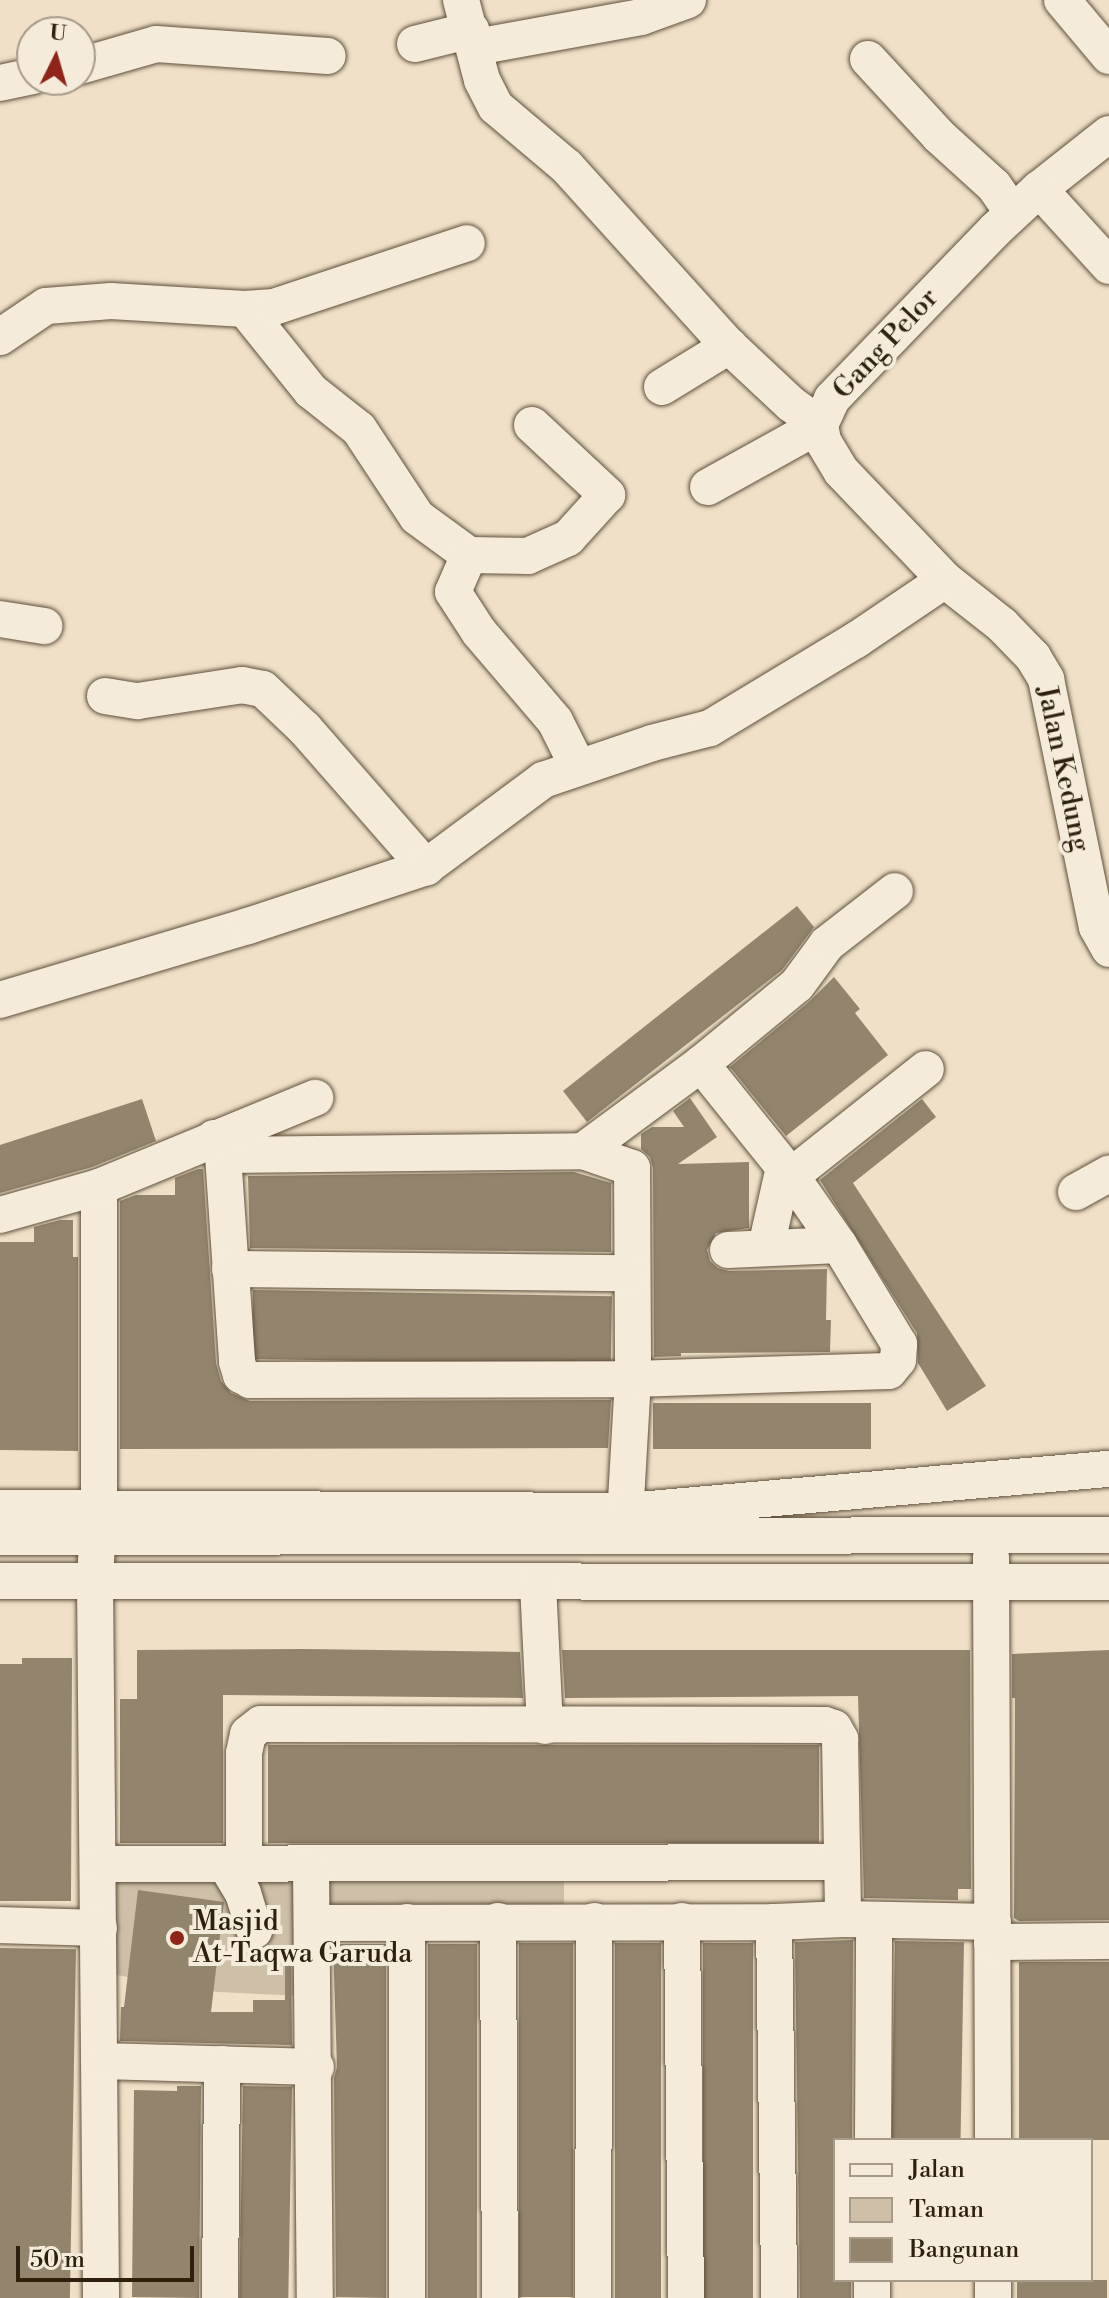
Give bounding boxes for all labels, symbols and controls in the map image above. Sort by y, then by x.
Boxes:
north arrow [16,16,96,96]
text: U [48,19,68,48]
street label: Gang Pelor [826,282,946,406]
street label: Jalan Kedung [1029,683,1097,855]
place label: Masjid At-Taqwa Garuda [193,1905,412,1971]
marker: Masjid At-Taqwa Garuda [168,1929,186,1947]
legend [833,2138,1093,2282]
text: Jalan [909,2155,965,2185]
text: Taman [909,2195,984,2225]
scale bar [20,2230,198,2280]
text: Bangunan [909,2235,1019,2265]
text: 50 m [30,2245,85,2275]

